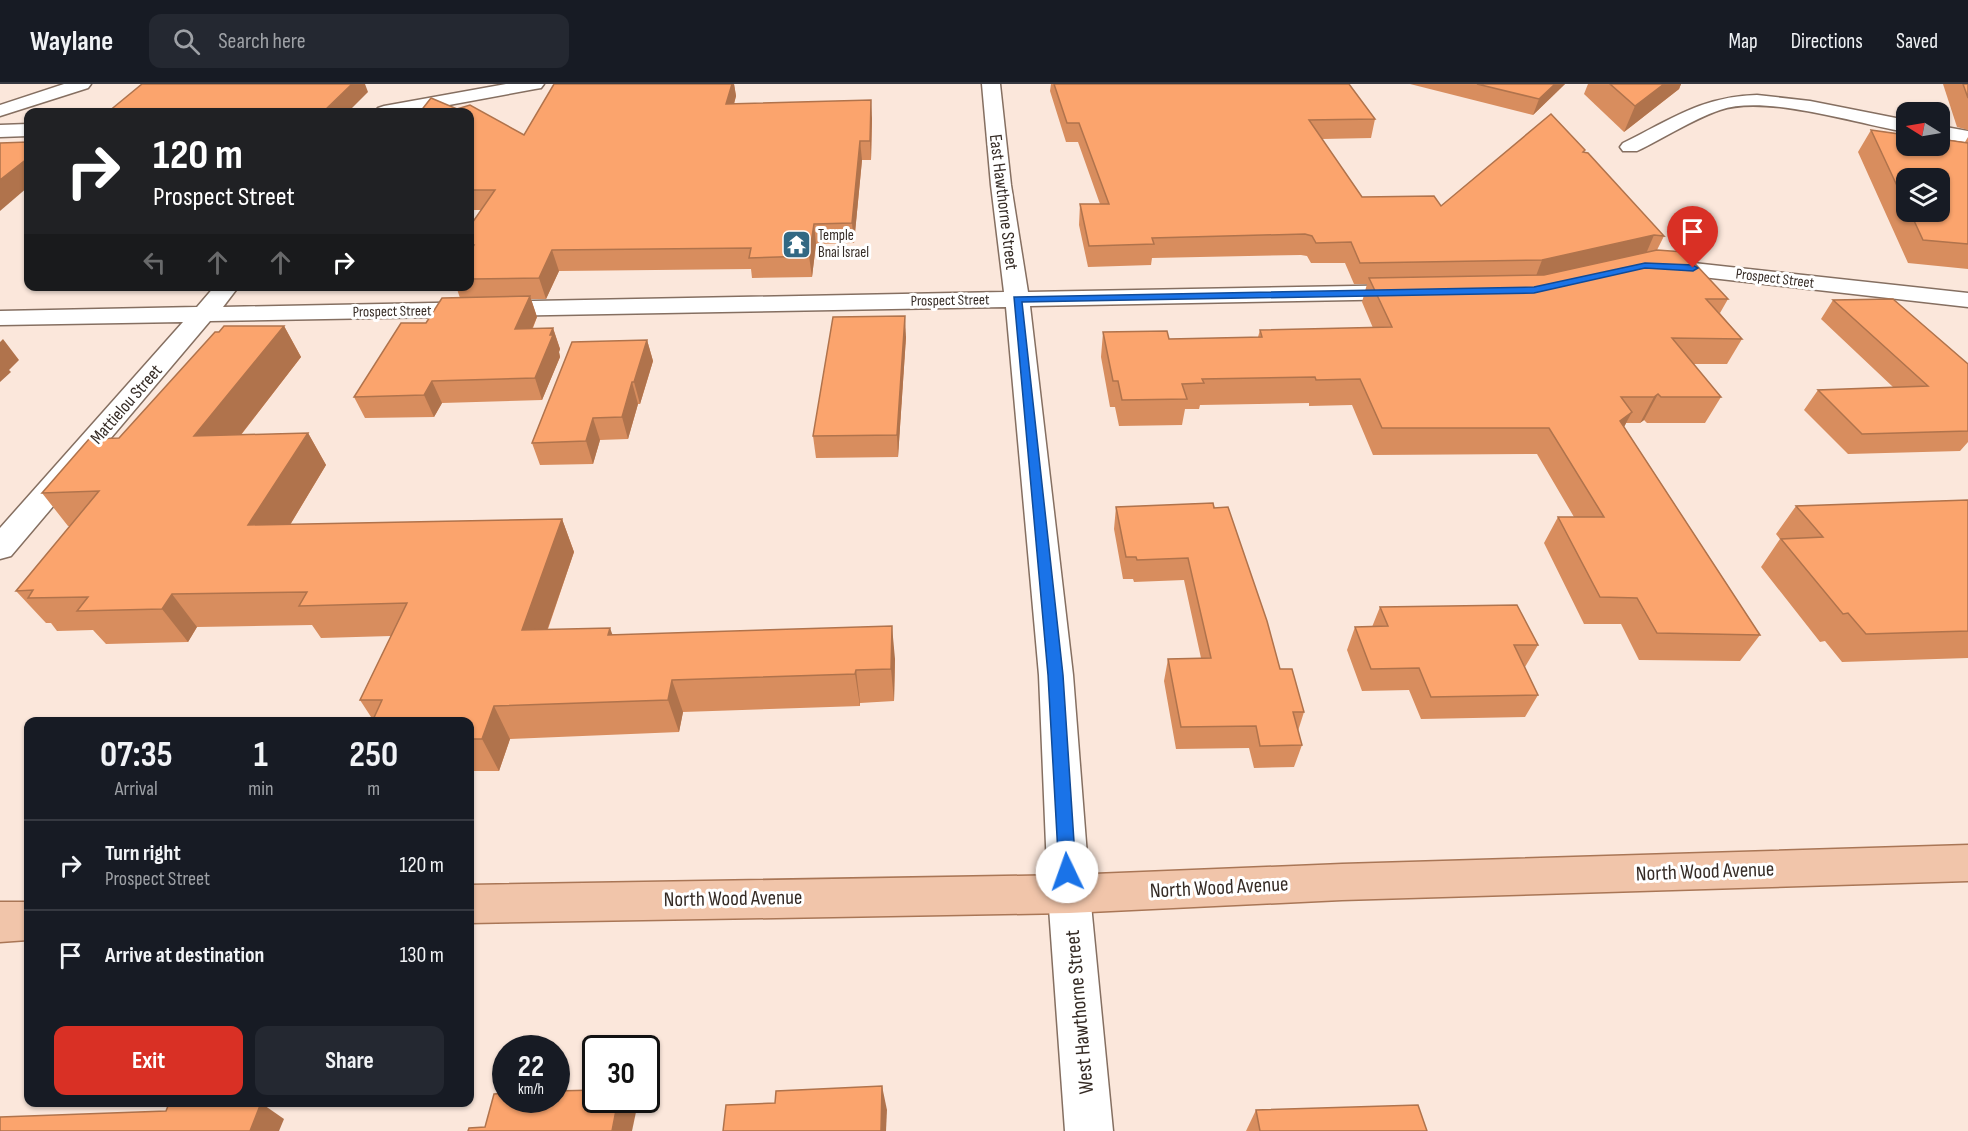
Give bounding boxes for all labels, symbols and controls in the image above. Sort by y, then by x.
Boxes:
search box [149,14,569,68]
text: Waylane [30,25,113,58]
icon: search [170,25,203,58]
text: Search here [218,28,306,55]
text: Map [1728,29,1758,54]
text: Directions [1791,29,1863,54]
text: Saved [1896,29,1938,54]
north arrow [1896,102,1950,156]
map controls [1896,102,1950,222]
text: 120 m [153,130,243,181]
icon: right [54,132,132,210]
street label: East Hawthorne Street [985,133,1022,272]
button: layers [1896,168,1950,222]
text: Prospect Street [153,181,295,213]
pin [1667,206,1718,268]
icon: arrive [1676,215,1709,248]
place label: Temple Bnai Israel [818,226,869,262]
temple icon: Temple Bnai Israel [781,228,813,260]
icon: left [138,246,171,279]
icon: ahead [201,246,234,279]
icon: ahead [264,246,297,279]
icon: right [327,246,360,279]
street label: Prospect Street [1735,264,1816,293]
street label: Prospect Street [910,290,990,311]
street label: Prospect Street [352,301,432,322]
street label: Mattielou Street [86,360,167,448]
text: 07:35 [100,734,172,777]
text: 1 [254,734,268,777]
text: 250 [349,734,398,777]
text: Arrival [115,777,158,801]
text: min [248,777,273,801]
text: m [367,777,380,801]
text: Turn right [105,840,181,867]
position arrow [1035,840,1099,904]
icon: right [54,849,87,882]
text: 120 m [400,852,444,879]
street label: North Wood Avenue [1635,857,1775,886]
text: Prospect Street [105,867,210,891]
street label: North Wood Avenue [1149,871,1289,904]
street label: North Wood Avenue [663,885,803,912]
street label: West Hawthorne Street [1060,929,1099,1095]
icon: arrive [54,939,87,972]
text: Arrive at destination [105,942,264,969]
text: 130 m [400,942,444,969]
button: Exit [54,1026,243,1095]
button: Share [255,1026,444,1095]
speed limit sign: 30 [582,1035,660,1113]
text: 22 [518,1049,544,1085]
text: km/h [518,1080,544,1099]

